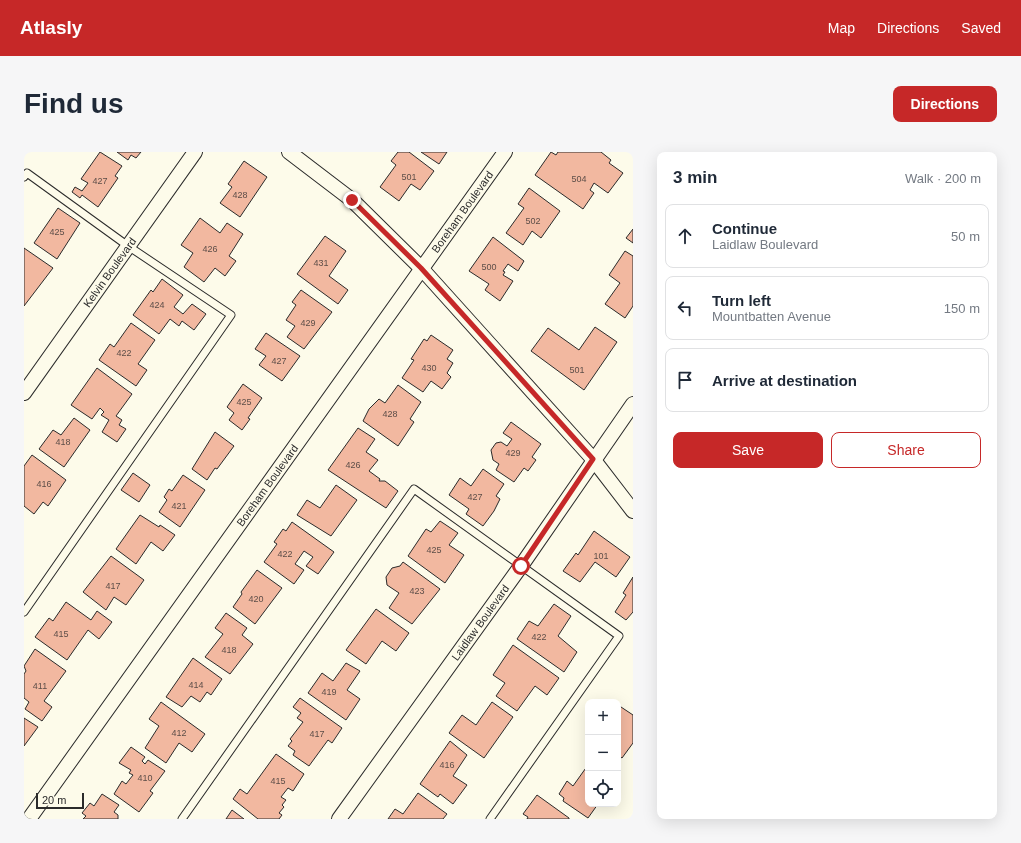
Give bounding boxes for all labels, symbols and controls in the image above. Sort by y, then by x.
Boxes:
text: Atlasly [20,17,82,38]
text: Map [828,20,855,36]
text: Directions [877,20,939,36]
text: Saved [961,20,1001,36]
button: Directions [893,86,997,122]
text: Find us [24,88,124,119]
text: 3 min [673,168,717,187]
street label: Boreham Boulevard [429,169,496,255]
text: Walk · 200 m [905,171,981,186]
house number: 501 [401,172,417,182]
house number: 504 [571,174,587,184]
house number: 427 [92,176,108,186]
house number: 428 [232,190,248,200]
route end [343,191,361,209]
house number: 502 [525,216,541,226]
text: Continue [712,220,777,237]
icon: ahead [674,225,696,247]
house number: 425 [49,227,65,237]
text: 50 m [951,229,980,244]
street label: Kelvin Boulevard [81,235,138,309]
text: Laidlaw Boulevard [712,237,818,252]
house number: 426 [202,244,218,254]
house number: 431 [313,258,329,268]
house number: 500 [481,262,497,272]
text: Turn left [712,292,771,309]
icon: left [674,297,696,319]
house number: 424 [149,300,165,310]
text: 150 m [944,301,980,316]
text: Mountbatten Avenue [712,309,831,324]
house number: 429 [300,318,316,328]
house number: 422 [116,348,132,358]
house number: 427 [271,356,287,366]
house number: 430 [421,363,437,373]
house number: 501 [569,365,585,375]
icon: arrive [674,369,696,391]
text: Arrive at destination [712,372,857,389]
house number: 425 [236,397,252,407]
house number: 428 [382,409,398,419]
button: Save [673,432,823,468]
button: Share [831,432,981,468]
house number: 418 [55,437,71,447]
street label: Boreham Boulevard [234,442,300,528]
house number: 429 [505,448,521,458]
house number: 426 [345,460,361,470]
house number: 416 [36,479,52,489]
house number: 427 [467,492,483,502]
house number: 421 [171,501,187,511]
house number: 425 [426,545,442,555]
house number: 422 [277,549,293,559]
house number: 101 [593,551,609,561]
route start [512,557,530,575]
house number: 417 [105,581,121,591]
street label: Laidlaw Boulevard [449,583,511,663]
house number: 423 [409,586,425,596]
house number: 420 [248,594,264,604]
house number: 415 [53,629,69,639]
house number: 422 [531,632,547,642]
house number: 418 [221,645,237,655]
house number: 414 [188,680,204,690]
house number: 411 [33,681,47,691]
house number: 419 [321,687,337,697]
map controls [585,699,621,807]
button: + [585,699,621,735]
house number: 412 [171,728,187,738]
house number: 417 [309,729,325,739]
button: − [585,735,621,771]
house number: 416 [439,760,455,770]
button: locate [585,771,621,807]
house number: 410 [137,773,153,783]
house number: 415 [270,776,286,786]
scale bar [36,791,84,810]
text: 20 m [42,794,66,806]

